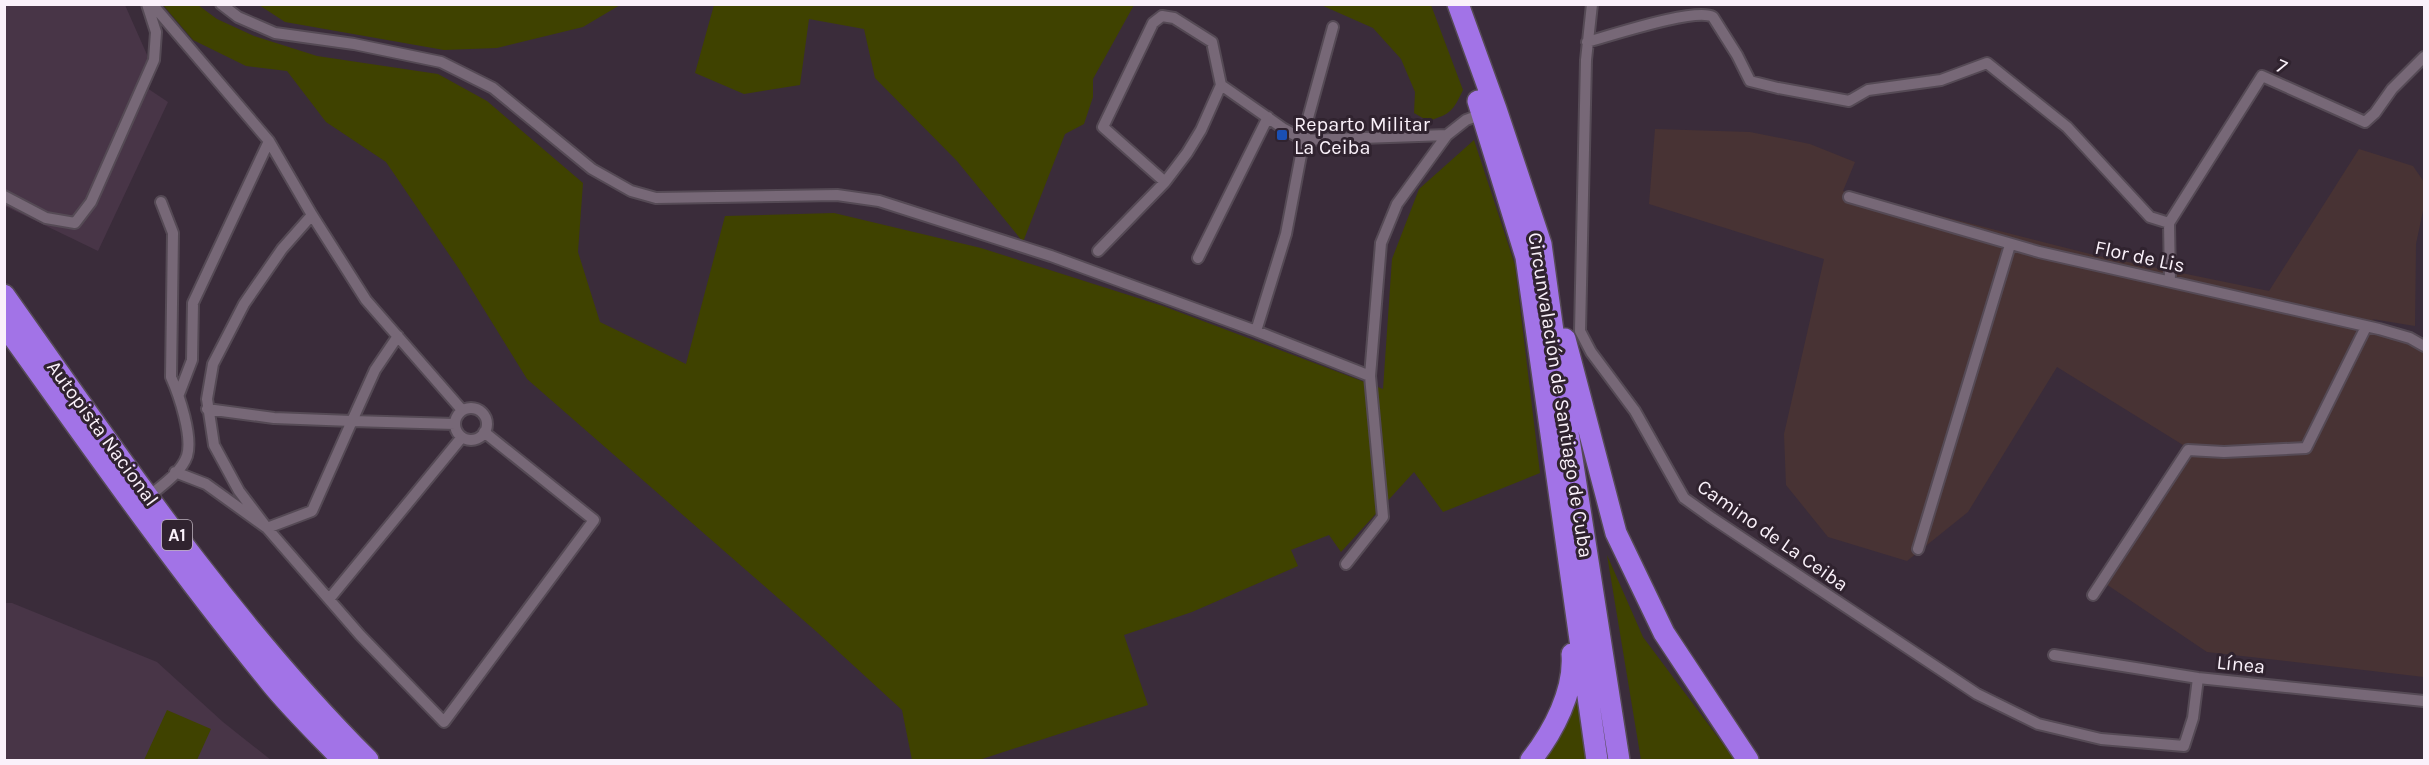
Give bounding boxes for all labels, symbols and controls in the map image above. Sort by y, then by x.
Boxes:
street label: 7 [2273,54,2291,79]
place label: Reparto Militar La Ceiba [1294,113,1431,159]
marker: Reparto Militar La Ceiba [1275,128,1289,142]
street label: Circunvalación de Santiago de Cuba [1523,231,1598,559]
street label: Flor de Lis [2093,236,2187,277]
street label: Autopista Nacional [42,356,163,510]
street label: Camino de La Ceiba [1693,475,1853,596]
road number: A1 [162,520,192,550]
street label: Línea [2216,651,2266,678]

